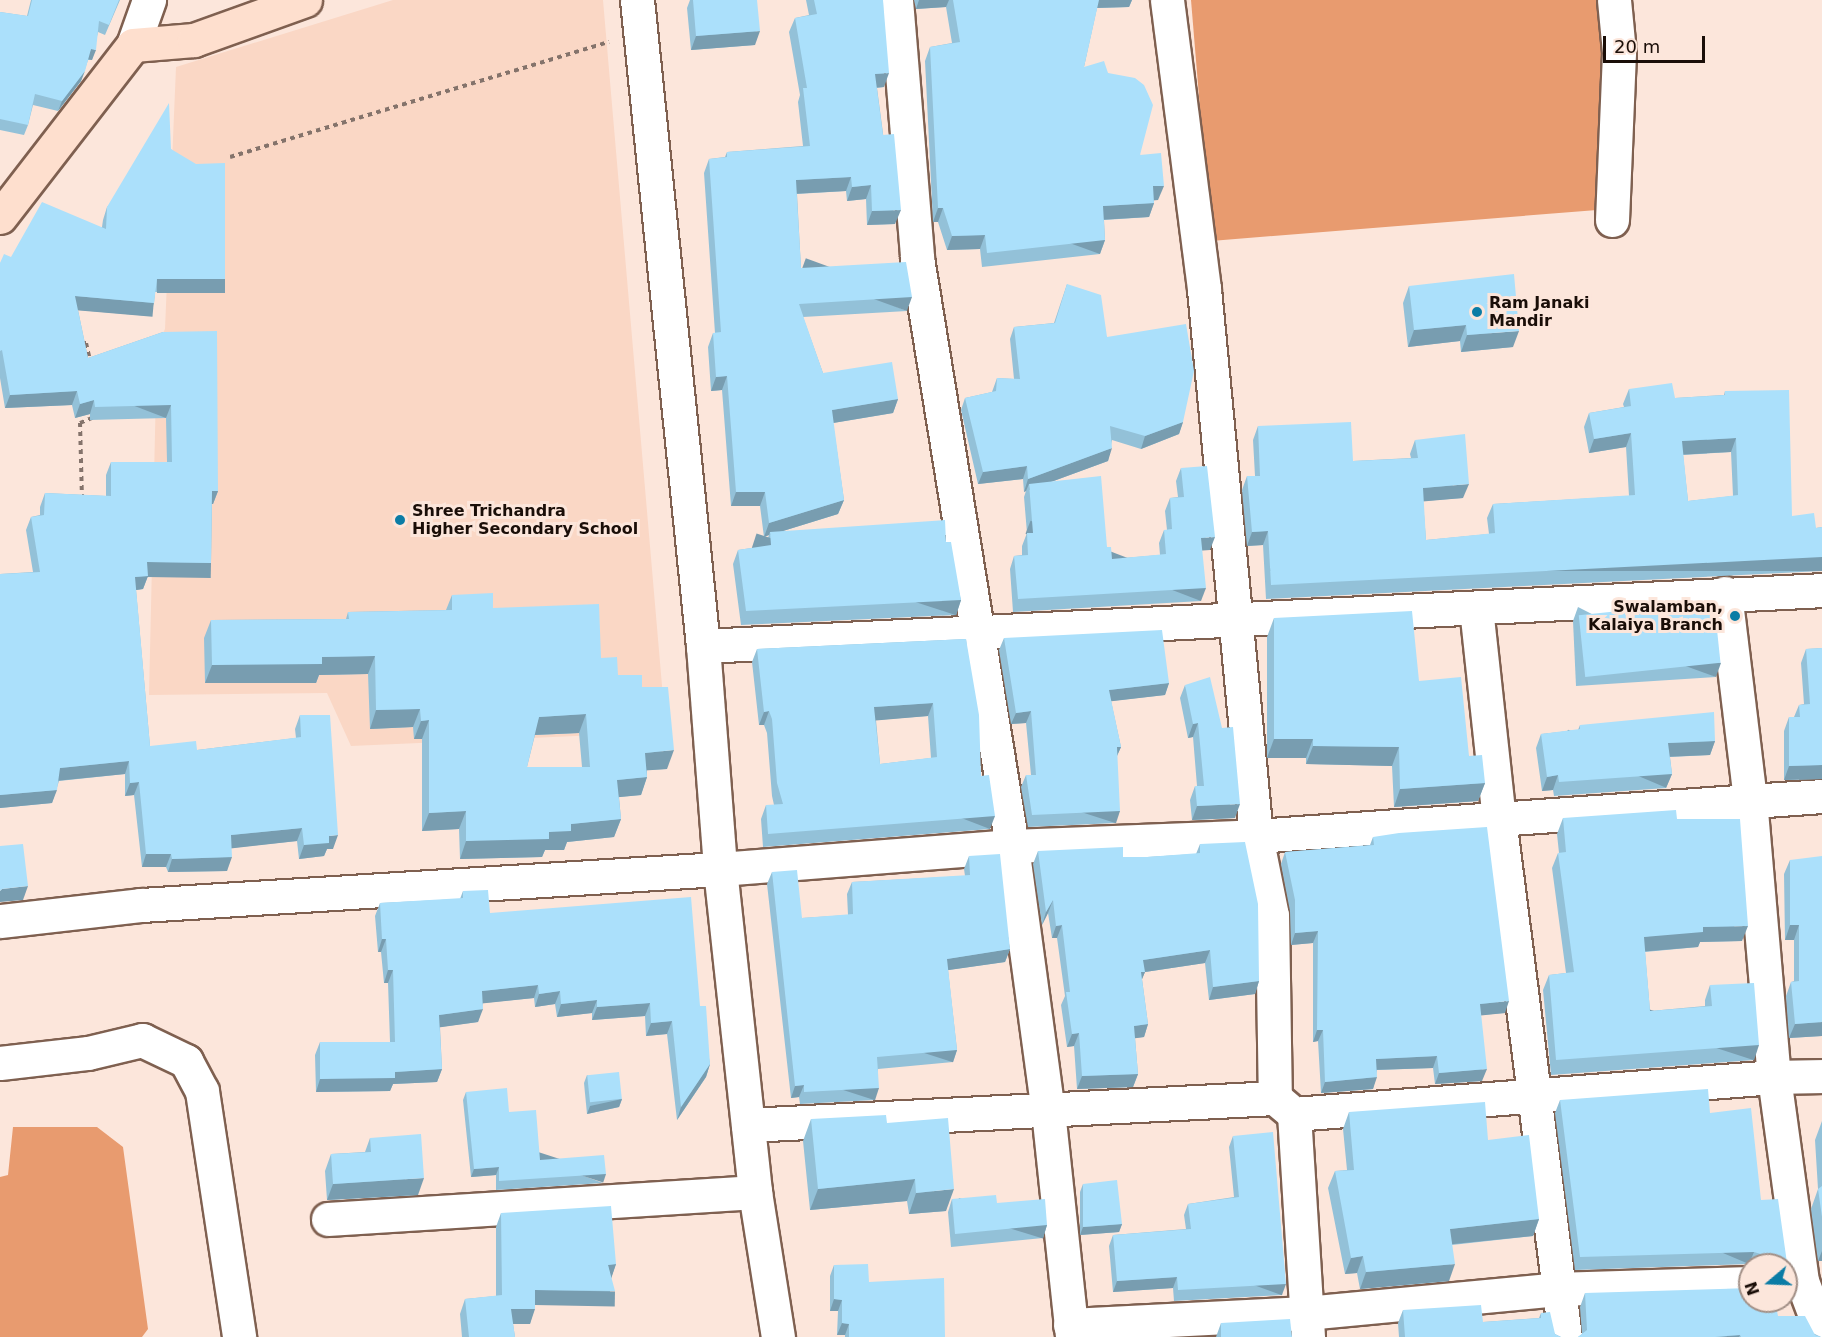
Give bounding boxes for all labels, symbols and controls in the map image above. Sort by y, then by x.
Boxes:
scale bar [1606,24,1708,62]
text: 20 m [1614,36,1660,57]
place label: Ram Janaki Mandir [1489,293,1589,331]
marker: Ram Janaki Mandir [1470,305,1484,319]
place label: Shree Trichandra Higher Secondary School [412,501,638,539]
marker: Shree Trichandra Higher Secondary School [393,513,407,527]
place label: Swalamban, Kalaiya Branch [1588,597,1723,635]
marker: Swalamban, Kalaiya Branch [1728,609,1742,623]
north arrow [1738,1253,1798,1313]
text: N [1741,1279,1764,1298]

